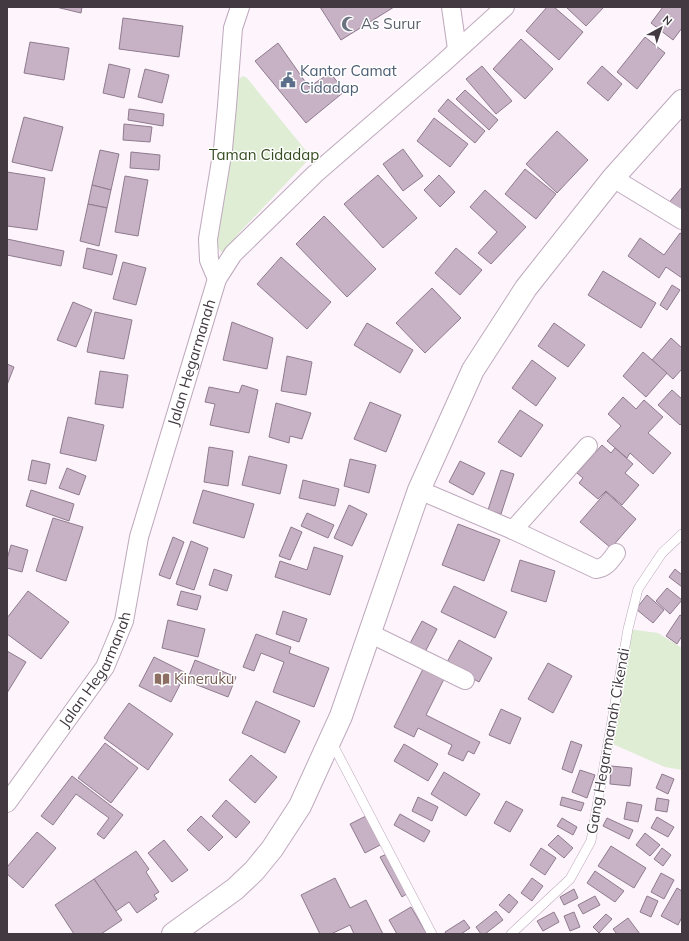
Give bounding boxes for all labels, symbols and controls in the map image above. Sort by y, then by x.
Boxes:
north arrow [641,8,681,48]
text: N [660,12,675,28]
place label: As Surur [361,14,421,33]
mosque icon: As Surur [340,15,358,33]
place label: Kantor Camat Cidadap [300,61,397,97]
public building icon: Kantor Camat Cidadap [279,71,297,89]
park label: Taman Cidadap [209,145,319,164]
street label: Jalan Hegarmanah [163,297,219,428]
street label: Jalan Hegarmanah [55,610,134,731]
street label: Gang Hegarmanah Cikendi [582,646,633,835]
place label: Kineruku [174,669,235,688]
library icon: Kineruku [153,670,171,688]

